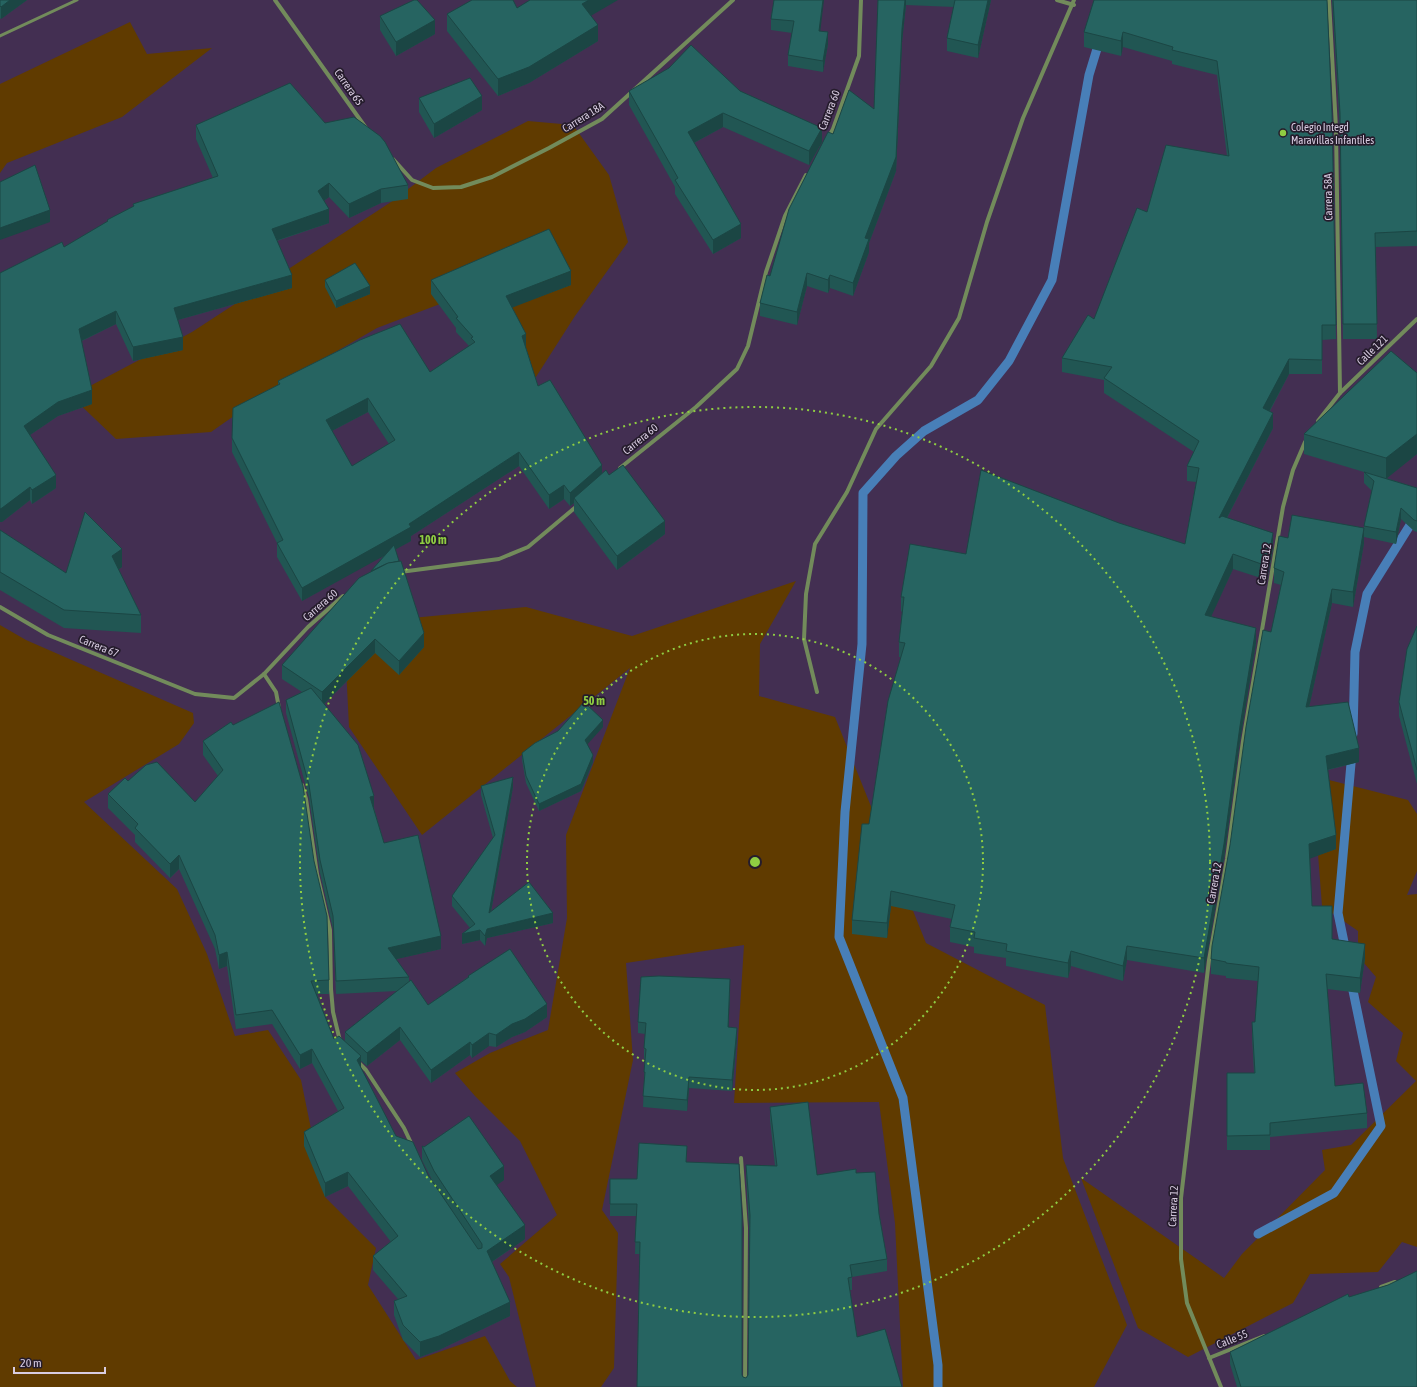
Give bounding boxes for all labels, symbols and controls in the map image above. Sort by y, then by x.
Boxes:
street label: Carrera 65 [332,67,366,107]
street label: Carrera 60 [816,88,842,132]
street label: Carrera 18A [560,99,607,135]
place label: Colegio Integd Maravillas Infantiles [1291,121,1374,146]
marker: Colegio Integd Maravillas Infantiles [1278,128,1288,138]
street label: Carrera 58A [1322,173,1334,221]
street label: Calle 121 [1354,333,1390,367]
street label: Carrera 60 [620,421,660,457]
text: 100 m [419,533,447,547]
street label: Carrera 12 [1255,543,1273,585]
street label: Carrera 60 [300,587,340,623]
street label: Carrera 67 [77,633,121,659]
text: 50 m [583,694,605,708]
centre of rings [748,855,762,869]
street label: Carrera 12 [1204,862,1224,904]
street label: Carrera 12 [1166,1185,1180,1227]
street label: Calle 55 [1215,1327,1249,1351]
scale bar [14,1349,105,1375]
text: 20 m [20,1356,42,1370]

